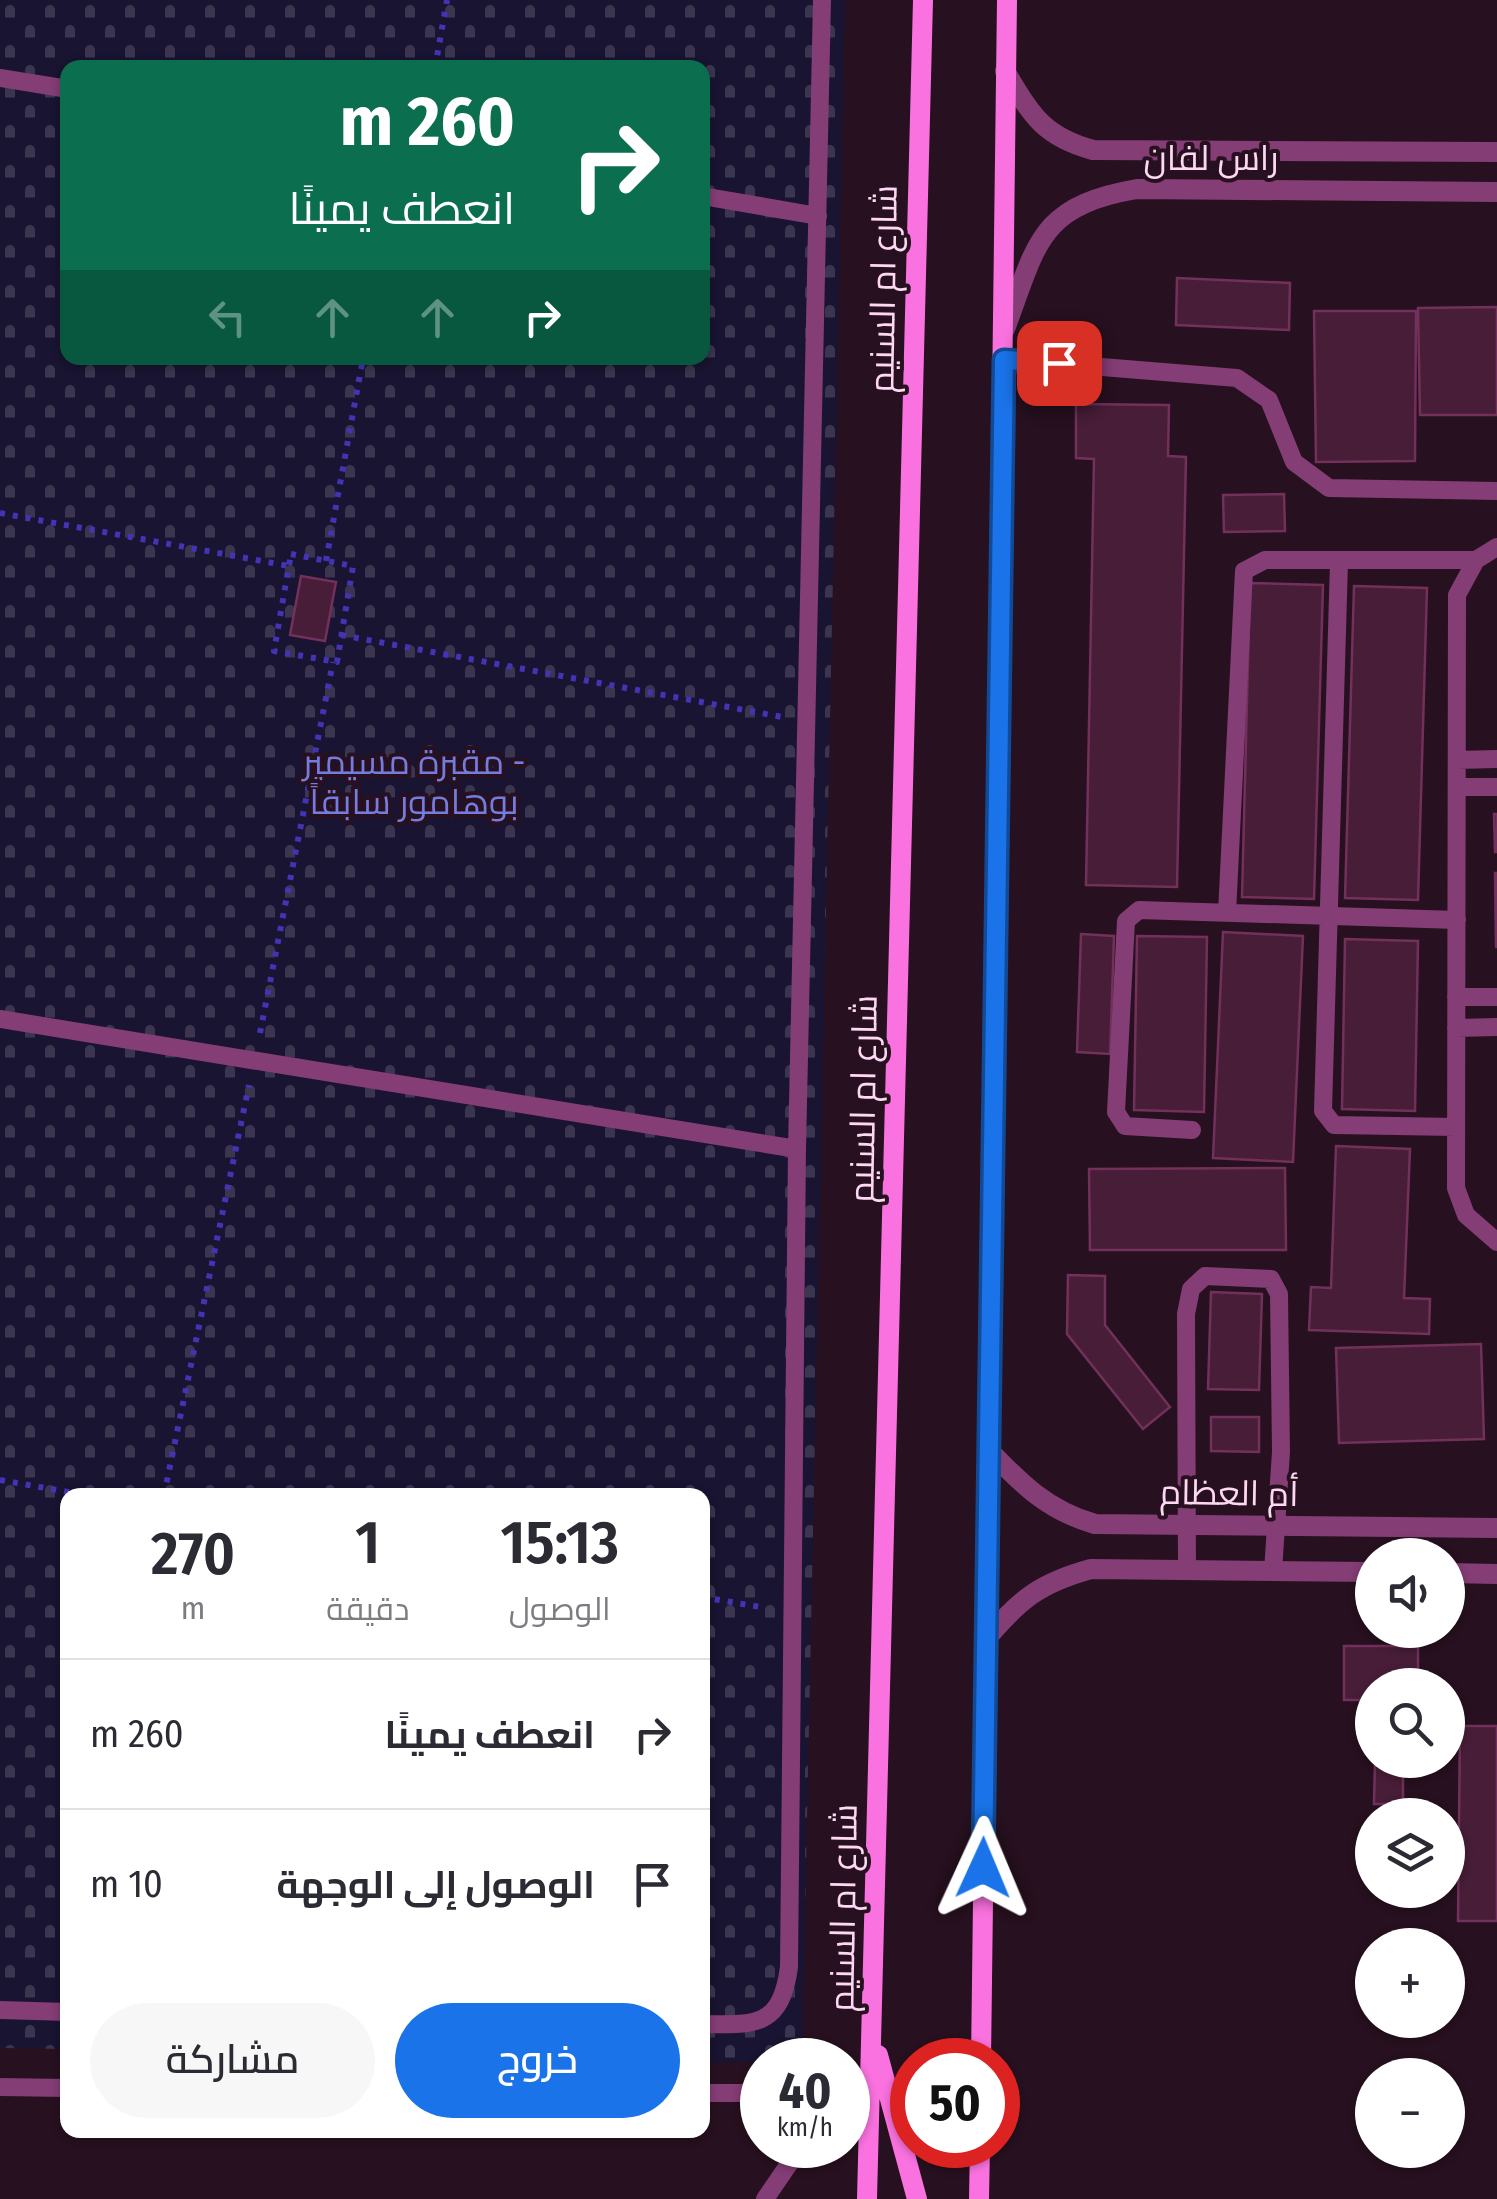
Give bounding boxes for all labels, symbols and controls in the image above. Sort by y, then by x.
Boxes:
text: 260 m [340,80,515,164]
icon: right [550,100,680,230]
street label: راس لفان [1144,137,1278,179]
text: انعطف يمينًا [288,182,515,236]
street label: شارع ام السنيم [860,184,909,394]
icon: left [200,290,255,345]
icon: ahead [305,290,360,345]
icon: ahead [410,290,465,345]
icon: right [515,290,570,345]
pin [1017,321,1102,406]
icon: arrive [1032,336,1087,391]
park label: مقبرة مسيمير - بوهامور سابقاً [301,741,525,823]
street label: شارع ام السنيم [840,994,889,1204]
street label: أم العظام [1159,1470,1299,1518]
text: 1 [355,1507,380,1579]
text: 15:13 [500,1507,619,1579]
text: 270 [151,1518,235,1590]
map controls [1355,1538,1465,2168]
button: sound [1355,1538,1465,1648]
text: m [181,1589,205,1627]
text: دقيقة [326,1590,409,1628]
text: الوصول [509,1590,611,1628]
button: search [1355,1668,1465,1778]
icon: right [625,1707,680,1762]
text: 260 m [90,1711,184,1757]
text: انعطف يمينًا [385,1712,595,1758]
button: layers [1355,1798,1465,1908]
street label: شارع ام السنيم [820,1803,869,2013]
position arrow [931,1816,1035,1920]
icon: arrive [625,1857,680,1912]
text: 10 m [90,1861,163,1907]
text: الوصول إلى الوجهة [276,1862,595,1908]
button: + [1355,1928,1465,2038]
button: مشاركة [90,2003,375,2118]
button: خروج [395,2003,680,2118]
speed limit sign: 50 [890,2038,1020,2168]
button: − [1355,2058,1465,2168]
text: 40 [778,2061,831,2121]
text: km/h [777,2113,833,2143]

